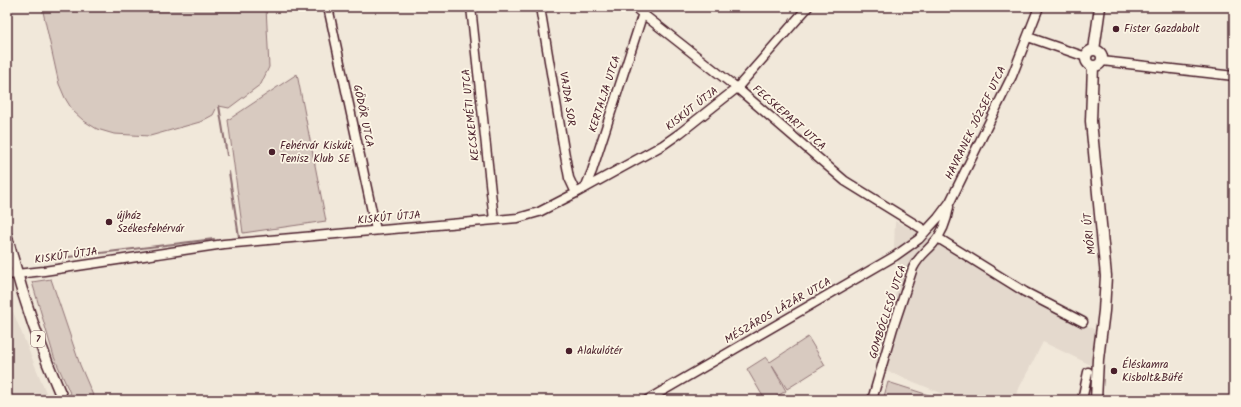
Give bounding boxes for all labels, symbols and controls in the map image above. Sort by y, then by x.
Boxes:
place label: Fister Gazdabolt [1124,20,1200,38]
marker: Fister Gazdabolt [1111,24,1121,34]
street label: KERTALJA UTCA [584,53,626,135]
street label: HAVRANEK JÓZSEF UTCA [941,63,1012,183]
street label: KECSKEMÉTI UTCA [457,68,485,162]
street label: VAJDA SOR [554,70,580,128]
street label: FECSKEPART UTCA [748,81,830,155]
street label: KISKÚT ÚTJA [662,82,723,136]
street label: GÖDÖR UTCA [348,83,379,149]
place label: Fehérvár Kiskút Tenisz Klub SE [280,137,352,168]
marker: Fehérvár Kiskút Tenisz Klub SE [267,147,277,157]
street label: KISKÚT ÚTJA [357,206,422,230]
place label: újház Székesfehérvár [117,207,186,238]
street label: MÓRI ÚT [1079,211,1101,256]
marker: újház Székesfehérvár [104,217,114,227]
street label: KISKÚT ÚTJA [33,243,99,269]
street label: GOMBÓCLESŐ UTCA [864,262,912,361]
street label: MÉSZÁROS LÁZÁR UTCA [721,273,835,349]
road number: 7 [31,331,45,347]
place label: Alakulótér [577,342,624,360]
marker: Alakulótér [564,346,574,356]
place label: Éléskamra Kisbolt&Büfé [1122,356,1184,387]
marker: Éléskamra Kisbolt&Büfé [1109,366,1119,376]

